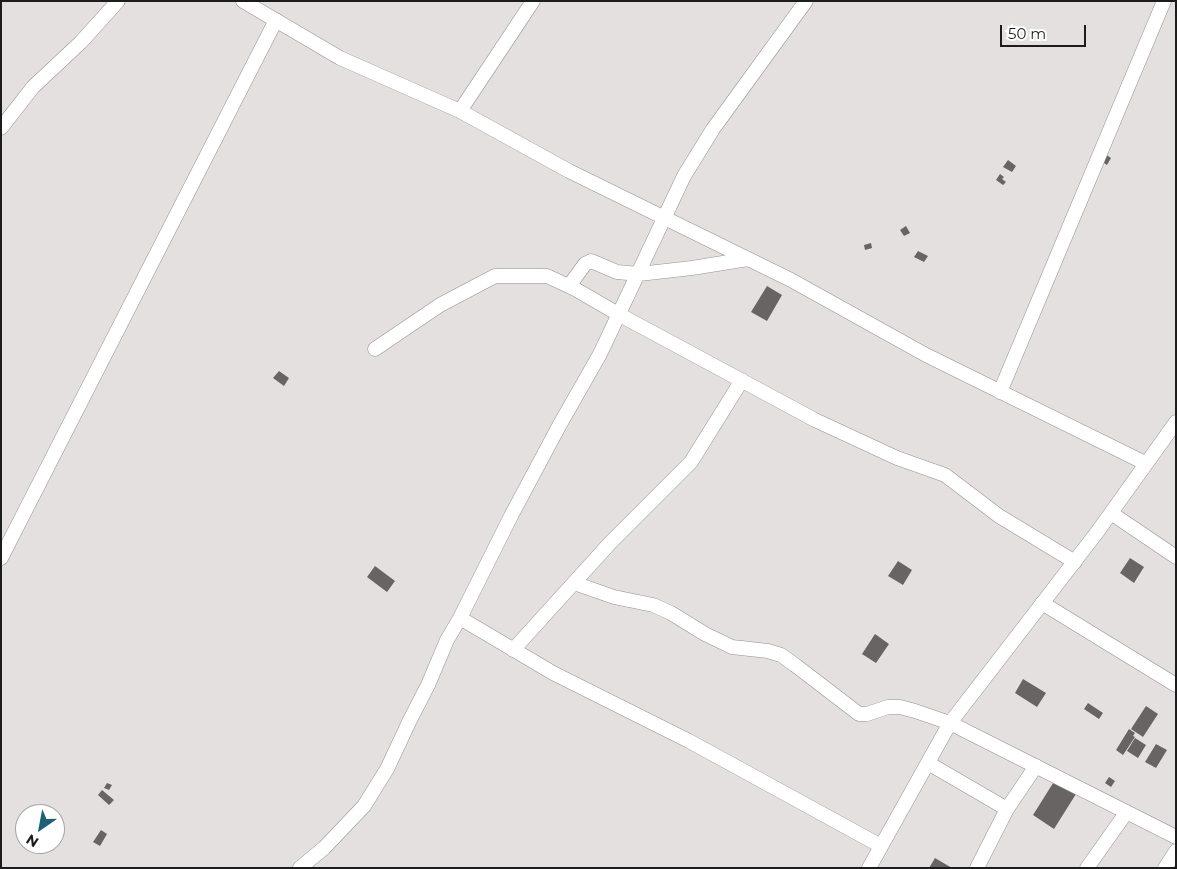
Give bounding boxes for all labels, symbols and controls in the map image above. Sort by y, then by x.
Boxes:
scale bar [1002,15,1088,47]
text: 50 m [1008,24,1046,43]
north arrow [15,804,65,854]
text: N [23,830,42,851]

